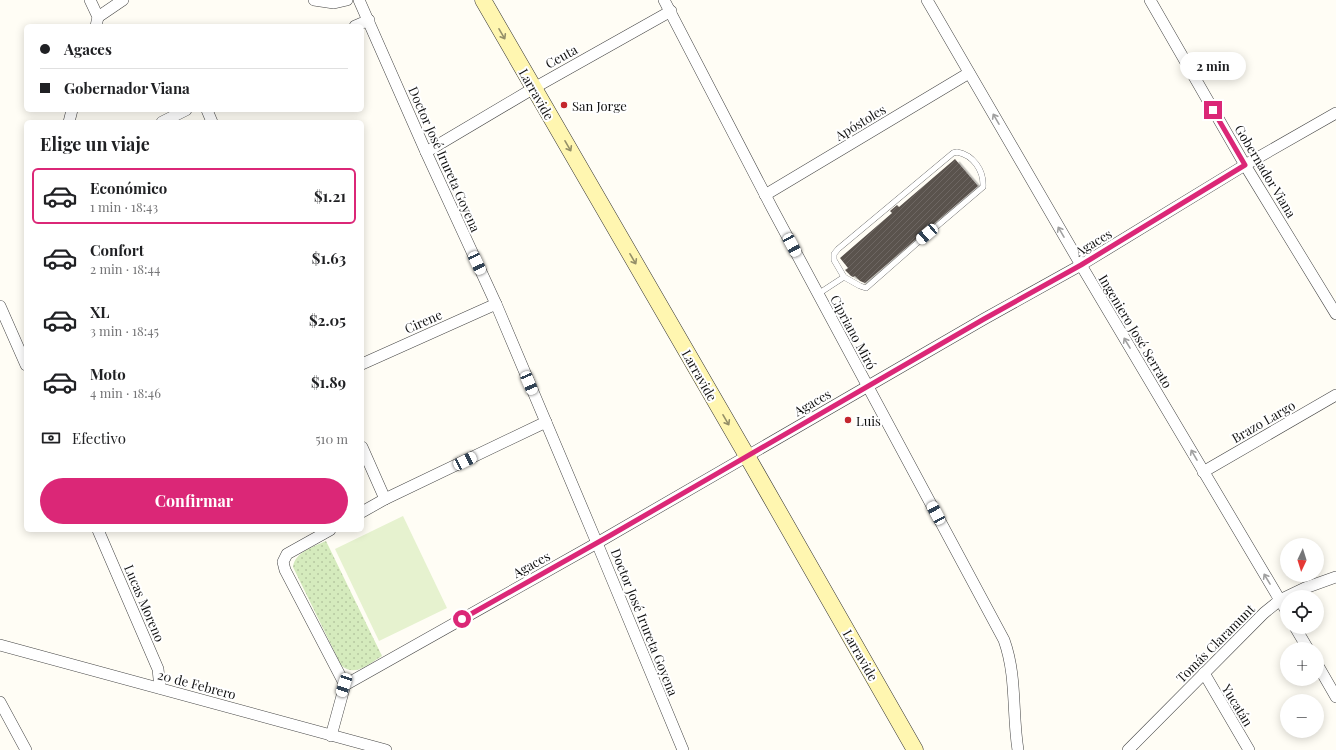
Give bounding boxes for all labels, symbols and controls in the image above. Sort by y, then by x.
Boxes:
one-way arrow [499,28,507,40]
text: Agaces [64,39,112,59]
street label: Ceuta [542,40,581,72]
callout: 2 min [1180,52,1246,80]
text: 2 min [1196,57,1230,74]
street label: Larravide [516,65,559,123]
text: Gobernador Viana [64,78,190,98]
street label: Doctor José Irureta Goyena [405,84,485,235]
place label: San Jorge [572,97,627,114]
marker: San Jorge [559,100,569,110]
street label: Apóstoles [831,100,889,144]
route end [1204,101,1222,119]
one-way arrow [991,114,999,126]
street label: Gobernador Viana [1232,121,1301,221]
text: Elige un viaje [40,132,150,156]
one-way arrow [564,140,572,152]
icon: car [42,178,78,214]
text: Económico [90,178,167,198]
text: $1.21 [314,186,346,206]
text: 1 min · 18:43 [90,198,158,215]
car [914,222,940,246]
street label: Agaces [1071,224,1115,260]
one-way arrow [1057,226,1065,238]
car [781,232,803,258]
icon: car [42,240,78,276]
text: Confort [90,240,144,260]
text: $1.63 [312,248,346,268]
car [466,250,488,276]
one-way arrow [629,253,637,265]
text: 2 min · 18:44 [90,260,160,277]
street label: Ingeniero José Serrato [1095,271,1177,391]
street label: Cipriano Miró [827,292,881,372]
icon: car [42,302,78,338]
text: XL [90,302,110,322]
street label: Cirene [402,305,445,337]
text: $2.05 [309,310,346,330]
text: 3 min · 18:45 [90,322,159,339]
one-way arrow [1123,337,1131,349]
street label: Larravide [679,346,722,404]
icon: car [42,364,78,400]
text: Moto [90,364,126,384]
car [519,370,539,396]
text: $1.89 [311,372,346,392]
text: 4 min · 18:46 [90,384,161,401]
street label: Agaces [790,385,834,420]
street label: Brazo Largo [1228,396,1298,446]
place label: Luis [856,412,881,429]
one-way arrow [722,414,730,425]
marker: Luis [843,415,853,425]
icon: cash [40,427,62,449]
text: Efectivo [72,428,126,448]
text: 510 m [315,430,348,447]
one-way arrow [1189,449,1197,461]
car [452,450,478,472]
button: Confirmar [40,478,348,524]
car [925,500,947,526]
north arrow [1280,538,1324,582]
map controls [1280,538,1324,738]
street label: Doctor José Irureta Goyena [608,546,683,699]
street label: Agaces [508,547,553,582]
street label: Lucas Moreno [121,562,169,644]
one-way arrow [1263,573,1271,585]
button: locate [1280,590,1324,634]
street label: Tomás Claramunt [1172,600,1258,686]
route start [453,610,471,628]
street label: Larravide [840,626,883,684]
button: + [1280,642,1324,686]
street label: 20 de Febrero [156,665,238,703]
car [335,672,353,698]
street label: Yucatán [1218,680,1257,730]
button: − [1280,694,1324,738]

